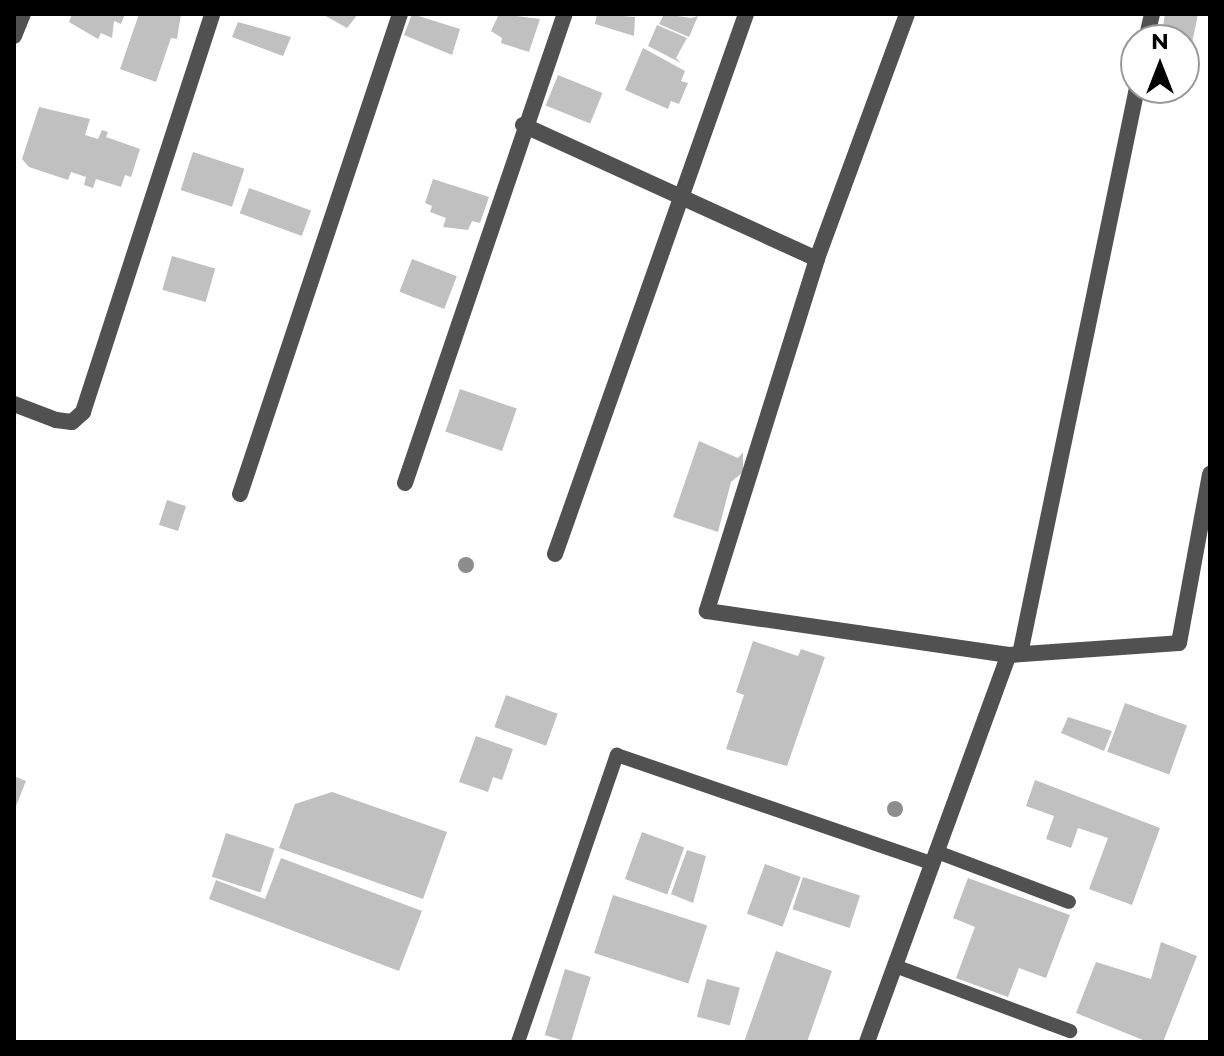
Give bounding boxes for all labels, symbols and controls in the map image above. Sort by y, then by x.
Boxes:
north arrow [1120,24,1200,104]
text: N [1151,28,1169,55]

